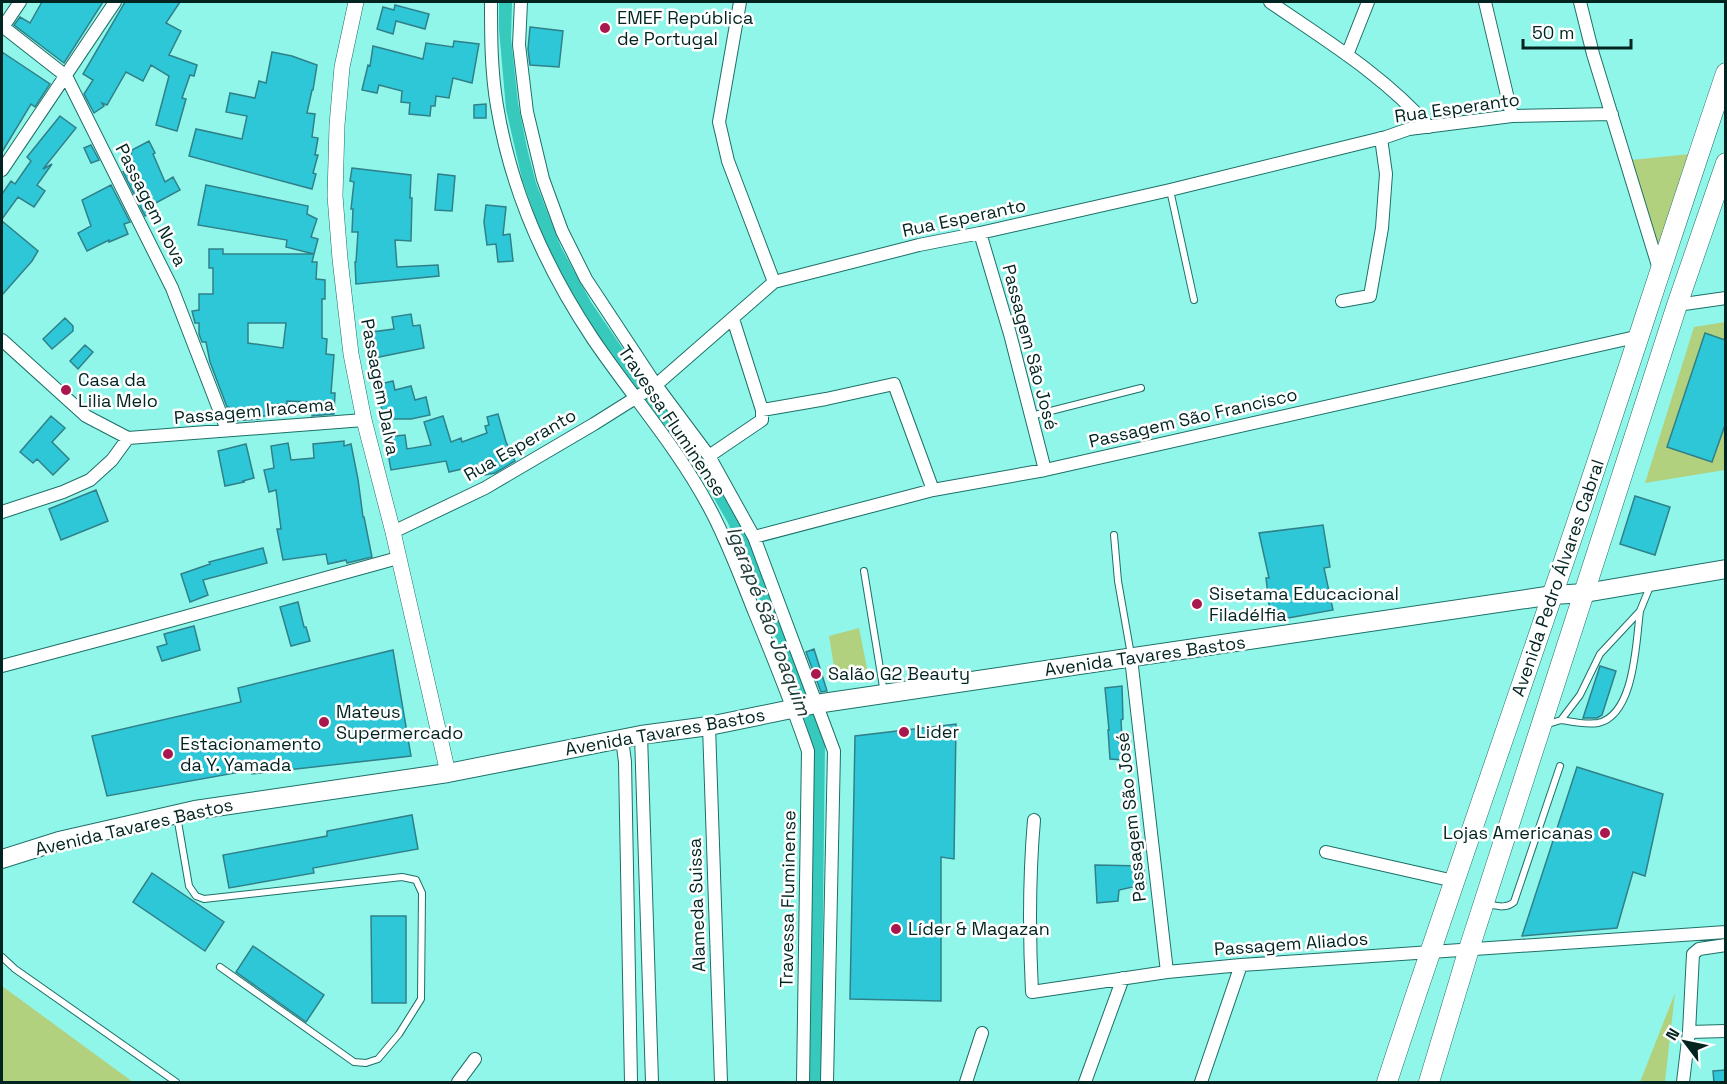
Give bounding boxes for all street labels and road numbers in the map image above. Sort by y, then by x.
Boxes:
street label: Rua Esperanto [1393,87,1521,128]
street label: Passagem Nova [111,140,192,270]
street label: Rua Esperanto [900,193,1028,242]
street label: Passagem São José [997,262,1064,432]
street label: Passagem Dalva [356,317,405,457]
street label: Travessa Fluminense [613,341,732,501]
street label: Passagem São Francisco [1086,382,1299,453]
street label: Passagem Iracema [173,392,335,429]
street label: Rua Esperanto [459,403,580,486]
street label: Avenida Pedro Álvares Cabral [1506,456,1609,699]
street label: Avenida Tavares Bastos [1043,630,1247,681]
street label: Avenida Tavares Bastos [563,703,767,760]
street label: Passagem São José [1110,731,1151,903]
street label: Avenida Tavares Bastos [33,793,235,860]
street label: Travessa Fluminense [774,810,801,988]
street label: Alameda Suissa [683,837,710,973]
street label: Passagem Aliados [1213,927,1369,960]

